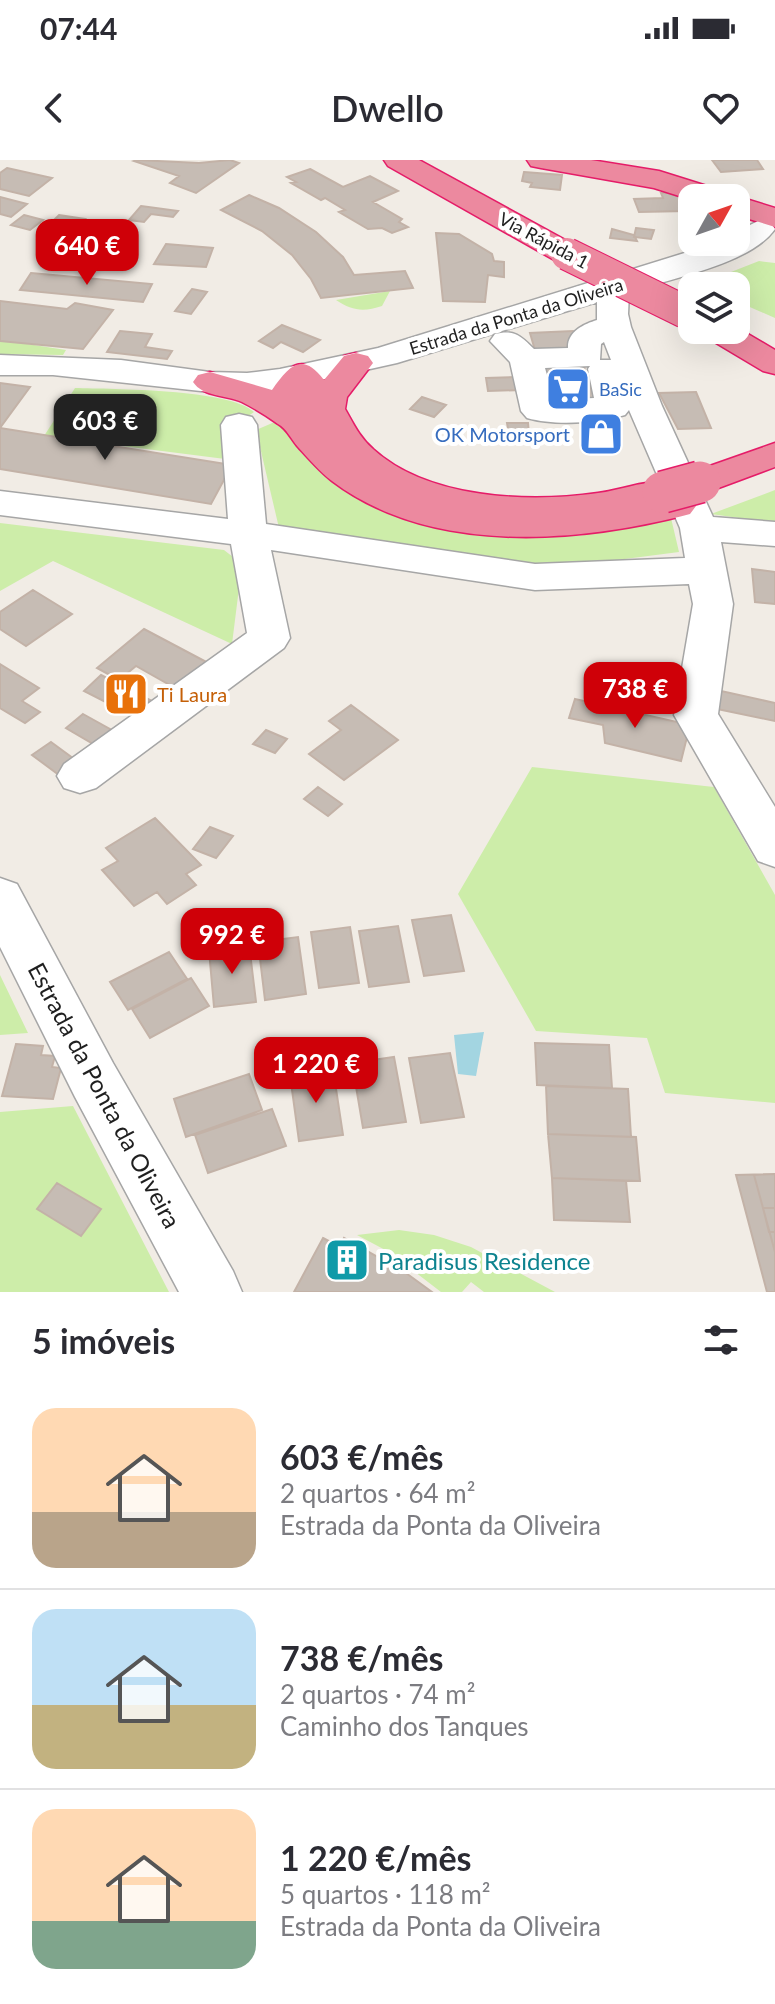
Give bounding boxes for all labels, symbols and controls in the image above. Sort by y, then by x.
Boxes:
text: 07:44 [40,10,117,46]
icon: back [32,86,76,130]
text: Dwello [331,86,444,130]
icon: heart [699,86,743,130]
north arrow [678,184,750,256]
map controls [678,184,750,344]
street label: Via Rápida 1 [495,207,593,273]
pin: 640 € [31,219,143,287]
text: 640 € [54,229,120,261]
button: layers [678,272,750,344]
street label: Estrada da Ponta da Oliveira [407,273,625,359]
supermarket icon: BaSic [544,365,592,413]
place label: BaSic [599,378,642,400]
pin: 603 € [49,394,161,462]
text: 603 € [72,404,138,436]
shop icon: OK Motorsport [577,410,625,458]
place label: OK Motorsport [435,422,570,446]
pin: 738 € [579,662,691,730]
restaurant icon: Ti Laura [102,670,150,718]
text: 738 € [602,672,668,704]
place label: Ti Laura [157,682,227,706]
pin: 992 € [176,908,288,976]
text: 992 € [199,918,265,950]
street label: Estrada da Ponta da Oliveira [23,957,187,1233]
pin: 1 220 € [242,1037,390,1105]
text: 1 220 € [272,1047,360,1079]
building icon: Paradisus Residence [323,1236,371,1284]
place label: Paradisus Residence [378,1246,590,1275]
icon: filters [699,1318,743,1362]
text: 5 imóveis [32,1320,175,1361]
text: 603 €/mês [280,1436,444,1477]
icon: home [96,1440,192,1536]
text: 2 quartos · 64 m² [280,1477,475,1509]
text: Estrada da Ponta da Oliveira [280,1509,601,1541]
text: 738 €/mês [280,1637,444,1678]
icon: home [96,1641,192,1737]
text: 2 quartos · 74 m² [280,1678,475,1710]
text: Caminho dos Tanques [280,1710,529,1742]
text: 1 220 €/mês [280,1837,472,1878]
icon: home [96,1841,192,1937]
text: 5 quartos · 118 m² [280,1878,490,1910]
text: Estrada da Ponta da Oliveira [280,1910,601,1942]

